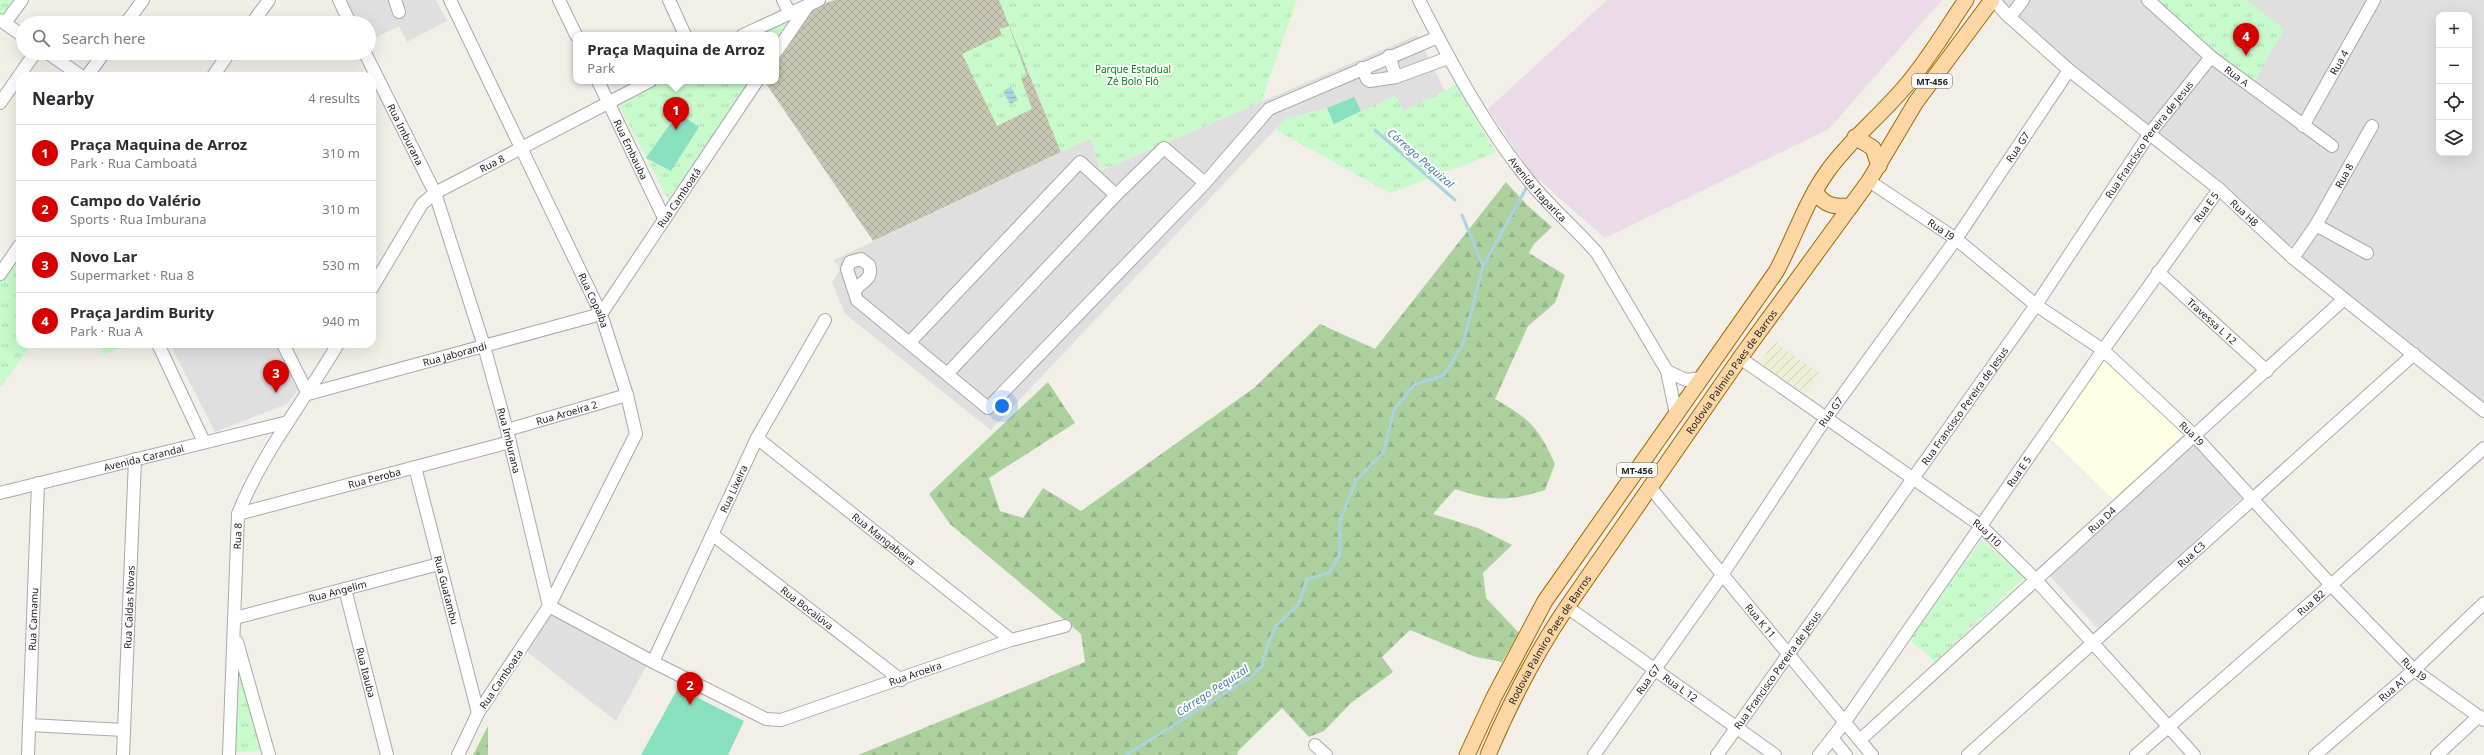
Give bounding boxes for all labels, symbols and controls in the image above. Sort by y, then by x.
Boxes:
map controls [2436,12,2472,156]
button: + [2436,12,2472,48]
search box [16,16,376,60]
pin: 4 [2233,23,2259,56]
icon: search [30,27,52,49]
text: Search here [62,28,145,48]
popup [573,32,779,84]
text: Praça Maquina de Arroz [587,39,765,59]
street label: Rua 4 [2326,47,2352,77]
button: − [2436,48,2472,84]
text: Park [587,59,615,77]
park label: Parque Estadual Zé Bolo Flô [1095,62,1171,88]
street label: Rua A [2222,62,2252,90]
road number: MT-456 [1912,74,1952,88]
street label: Rua Francisco Pereira de Jesus [2102,78,2196,201]
button: locate [2436,84,2472,120]
text: Nearby [32,87,94,110]
text: 4 results [308,89,360,107]
pin: 1 [663,97,689,130]
street label: Rua Imburana [384,101,427,168]
street label: Rua Embauba [611,117,651,182]
button: layers [2436,120,2472,156]
water label: Córrego Pequizal [1385,125,1458,192]
street label: Rua G7 [2002,129,2033,165]
text: Praça Maquina de Arroz [70,134,247,154]
text: 1 [41,144,49,162]
text: 310 m [322,144,360,162]
street label: Rua 8 [477,151,507,176]
text: Park · Rua Camboatá [70,154,197,172]
street label: Avenida Itaparica [1506,154,1570,225]
street label: Rua 8 [2331,160,2357,191]
street label: Rua Camboatá [654,165,704,230]
street label: Rua E 5 [2190,189,2222,225]
text: Campo do Valério [70,190,201,210]
street label: Rua H8 [2227,196,2262,230]
text: 2 [41,200,49,218]
text: 310 m [322,200,360,218]
text: Sports · Rua Imburana [70,210,207,228]
street label: Rua I9 [1925,215,1958,243]
text: Novo Lar [70,246,137,266]
text: 3 [41,256,49,274]
text: 530 m [322,256,360,274]
text: Supermarket · Rua 8 [70,266,194,284]
street label: Rua Copaíba [575,270,612,330]
street label: Travessa L 12 [2184,295,2240,347]
text: Praça Jardim Burity [70,302,214,322]
street label: Rodovia Palmiro Paes de Barros [1682,307,1780,437]
text: 4 [41,312,49,330]
text: 940 m [322,312,360,330]
text: Park · Rua A [70,322,143,340]
street label: Rua Jaborandi [421,339,488,369]
street label: Rua Francisco Pereira de Jesus [1918,344,2011,468]
pin: 3 [263,360,289,393]
street label: Rua G7 [1815,394,1846,429]
your location [992,396,1012,416]
street label: Rua Aroeira 2 [534,397,599,428]
street label: Rua Imburana [494,406,524,475]
street label: Rua I9 [2177,418,2208,449]
street label: Avenida Carandai [102,441,185,474]
street label: Rua E 5 [2003,453,2035,490]
street label: Rua Lixeira [716,463,751,515]
road number: MT-456 [1617,463,1657,477]
street label: Rua Peroba [346,464,402,492]
street label: Rua D4 [2085,503,2119,536]
street label: Rua Mangabeira [849,509,918,568]
street label: Rua J10 [1970,515,2005,550]
street label: Rua 8 [230,522,245,550]
street label: Rua C3 [2174,538,2208,571]
street label: Rua Guatambu [431,554,462,626]
street label: Rua Caldas Novas [120,565,138,649]
street label: Rodovia Palmiro Paes de Barros [1505,572,1594,707]
street label: Rua Angelim [307,576,368,605]
street label: Rua Bocaiúva [778,583,837,633]
street label: Rua B2 [2294,586,2328,619]
street label: Rua Camamu [25,587,41,651]
street label: Rua K 11 [1742,601,1779,641]
street label: Rua Francisco Pereira de Jesus [1730,608,1824,732]
street label: Rua Itauba [353,646,379,699]
street label: Rua Camboata [476,647,526,711]
street label: Rua I9 [2398,654,2430,684]
street label: Rua Aroeira [887,658,943,689]
water label: Córrego Pequizal [1173,660,1252,719]
street label: Rua G7 [1632,661,1664,697]
street label: Rua L 12 [1660,670,1701,705]
pin: 2 [677,672,703,705]
street label: Rua A1 [2375,673,2409,705]

